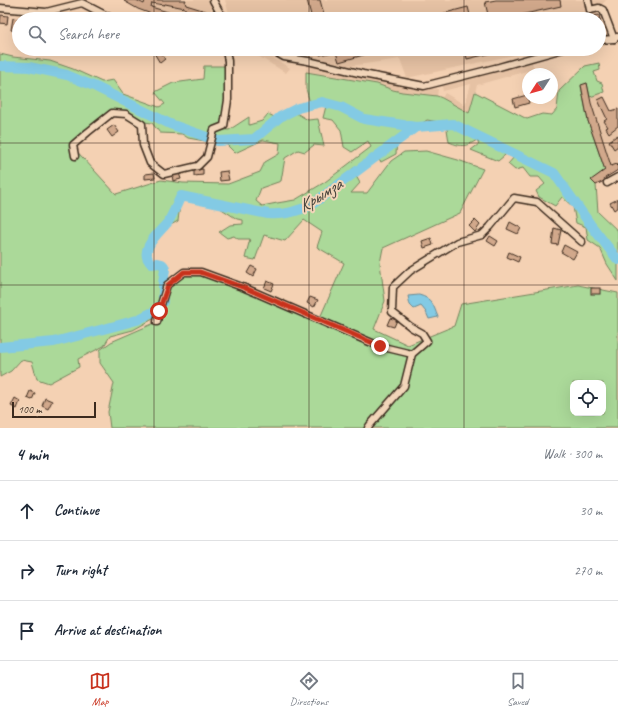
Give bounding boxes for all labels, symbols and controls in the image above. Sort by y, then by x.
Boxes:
search box [12,12,606,56]
icon: search [26,23,48,45]
text: Search here [58,25,119,44]
north arrow [522,68,558,104]
water label: Крымза [294,172,348,217]
route start [150,302,168,320]
route end [371,337,389,355]
map controls [570,380,606,416]
button: locate [570,380,606,416]
scale bar [12,400,96,419]
text: 100 m [18,402,42,416]
text: 4 min [16,444,49,465]
text: Walk · 300 m [543,446,602,462]
icon: ahead [16,500,38,522]
text: Continue [54,501,99,520]
text: 30 m [580,503,602,519]
icon: right [16,560,38,582]
text: Turn right [54,561,107,580]
text: 270 m [574,563,602,579]
icon: arrive [16,620,38,642]
text: Arrive at destination [54,621,161,640]
tab: Map [89,670,111,708]
tab: Directions [290,670,328,708]
tab: Saved [507,670,529,708]

